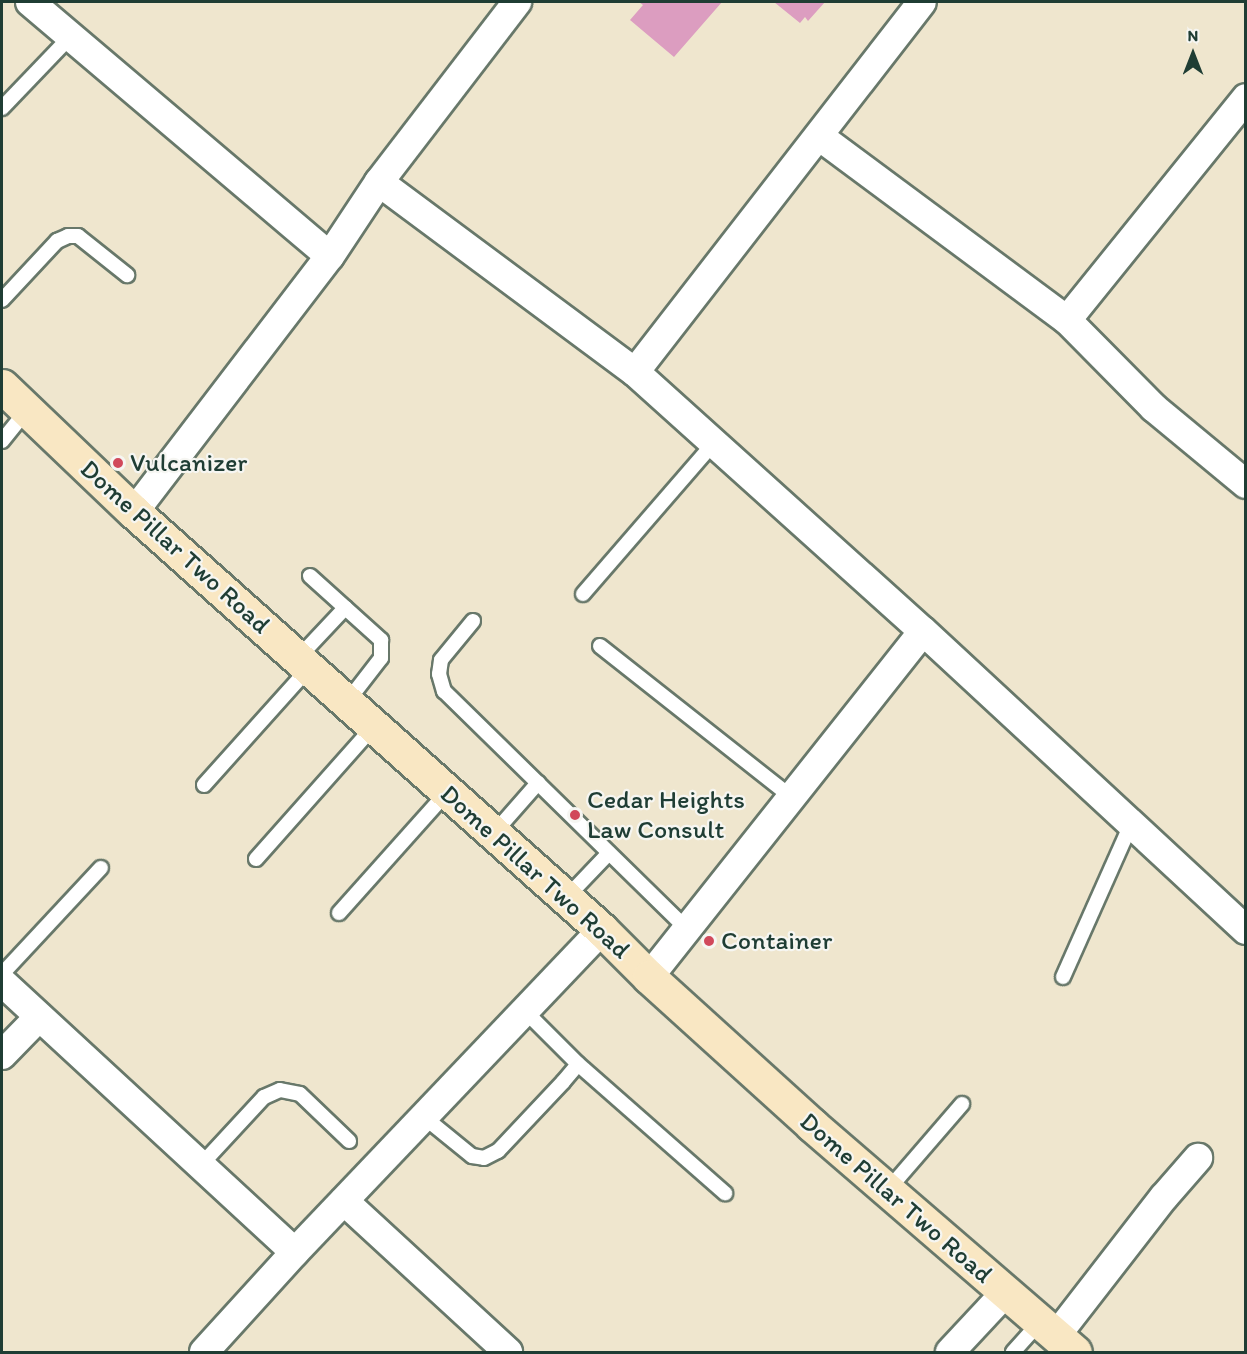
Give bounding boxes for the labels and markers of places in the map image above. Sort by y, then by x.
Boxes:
place label: Vulcanizer [130,447,247,479]
marker: Vulcanizer [111,456,125,470]
place label: Cedar Heights Law Consult [587,784,744,846]
marker: Cedar Heights Law Consult [568,808,582,822]
place label: Container [721,925,832,957]
marker: Container [702,934,716,948]

